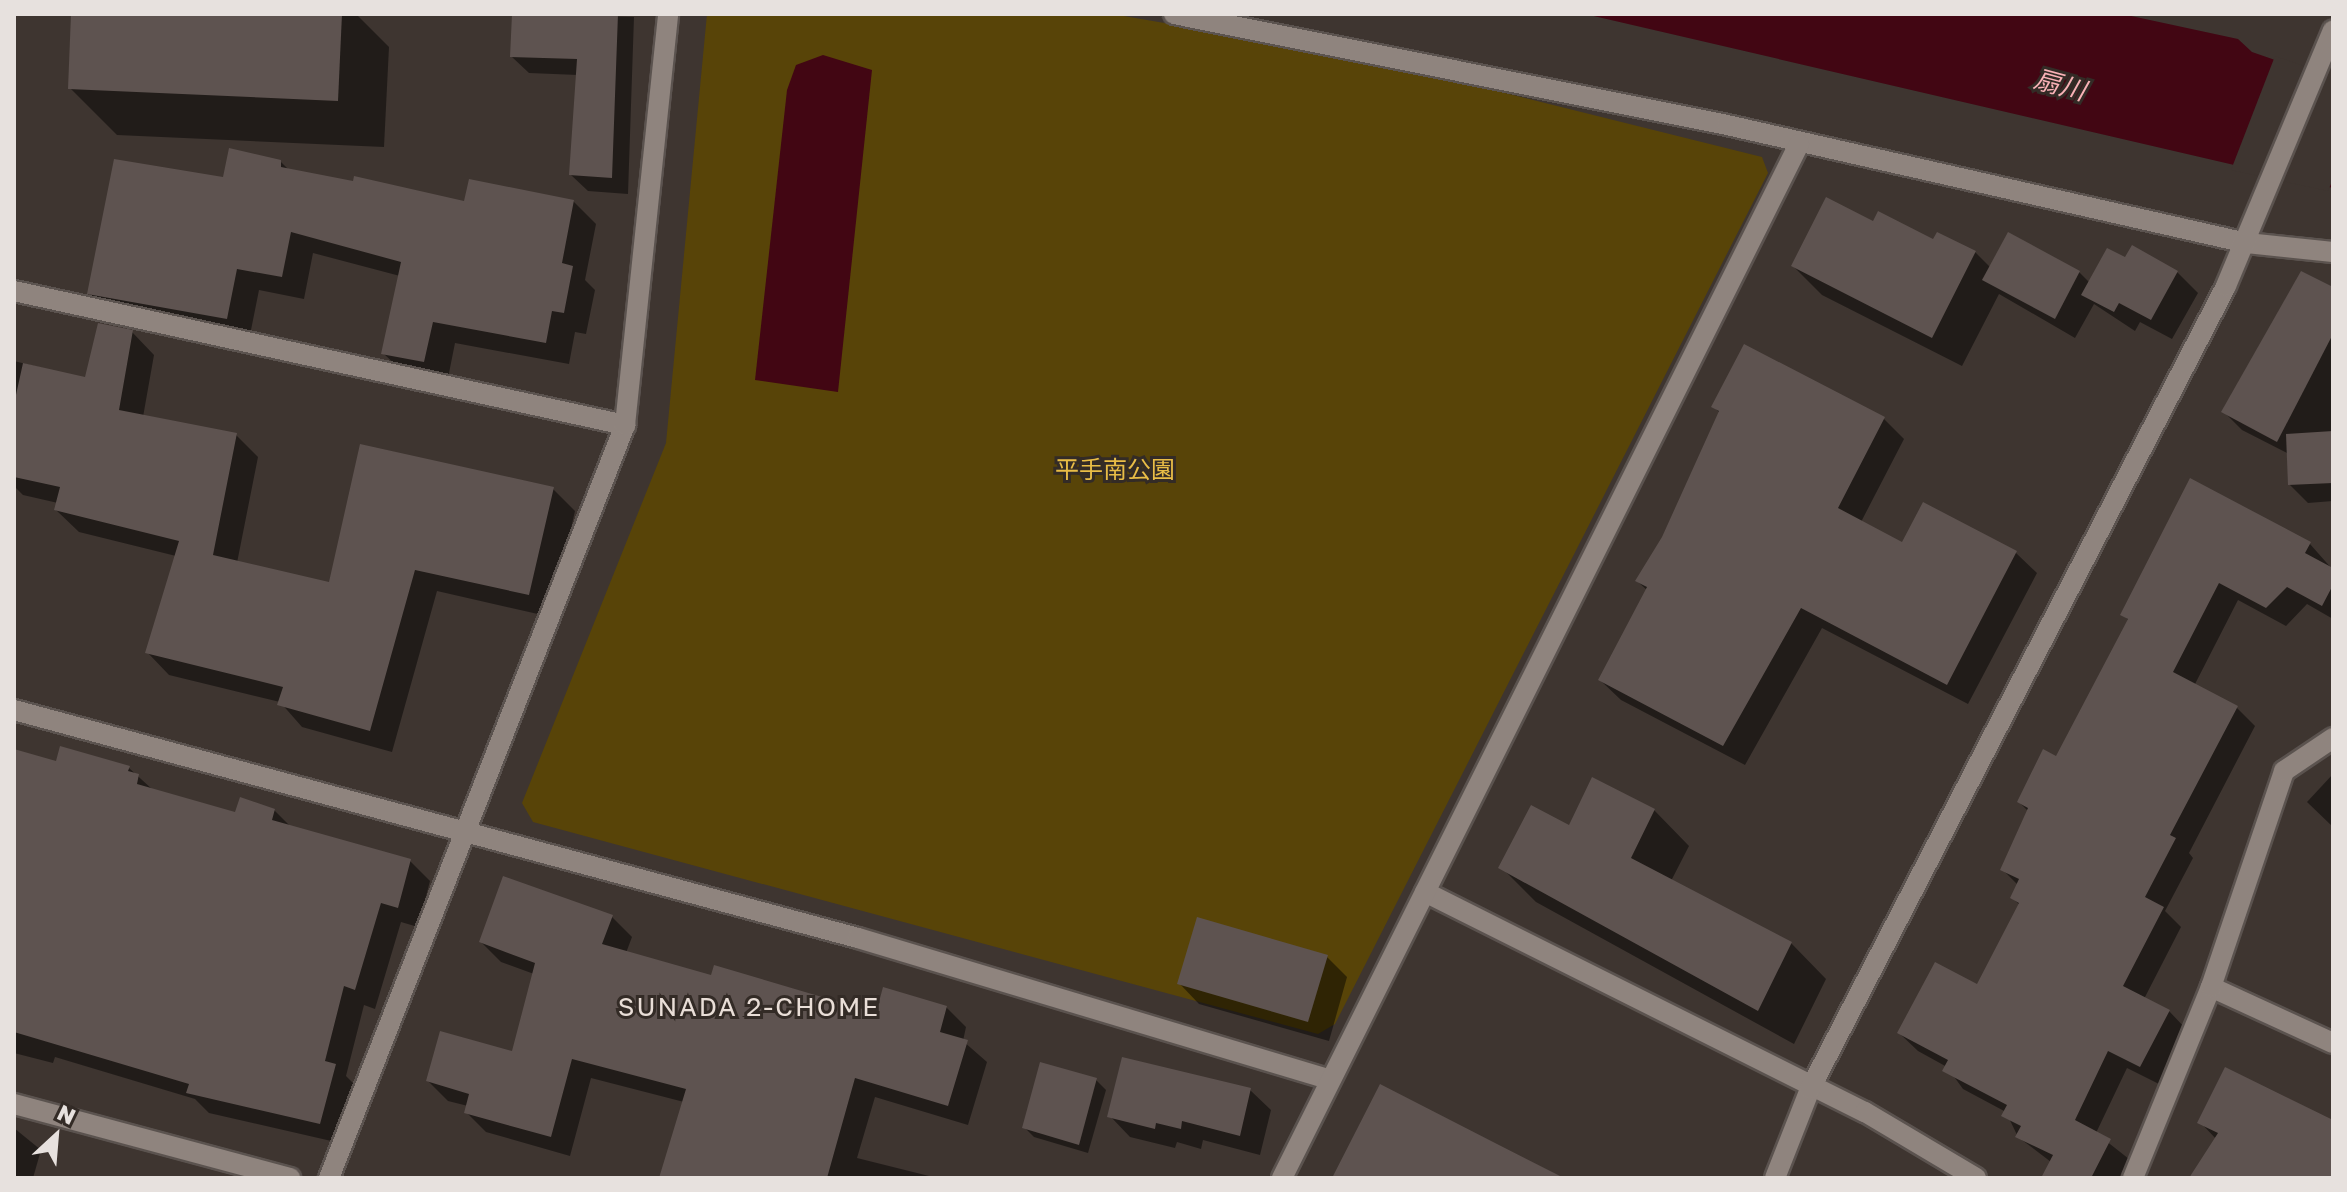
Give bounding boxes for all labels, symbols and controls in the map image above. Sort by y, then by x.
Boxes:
water label: 扇川 [2031,63,2089,107]
park label: 平手南公園 [1055,455,1175,483]
district label: SUNADA 2-CHOME [618,991,880,1023]
north arrow [16,1096,96,1176]
text: N [53,1098,80,1130]

